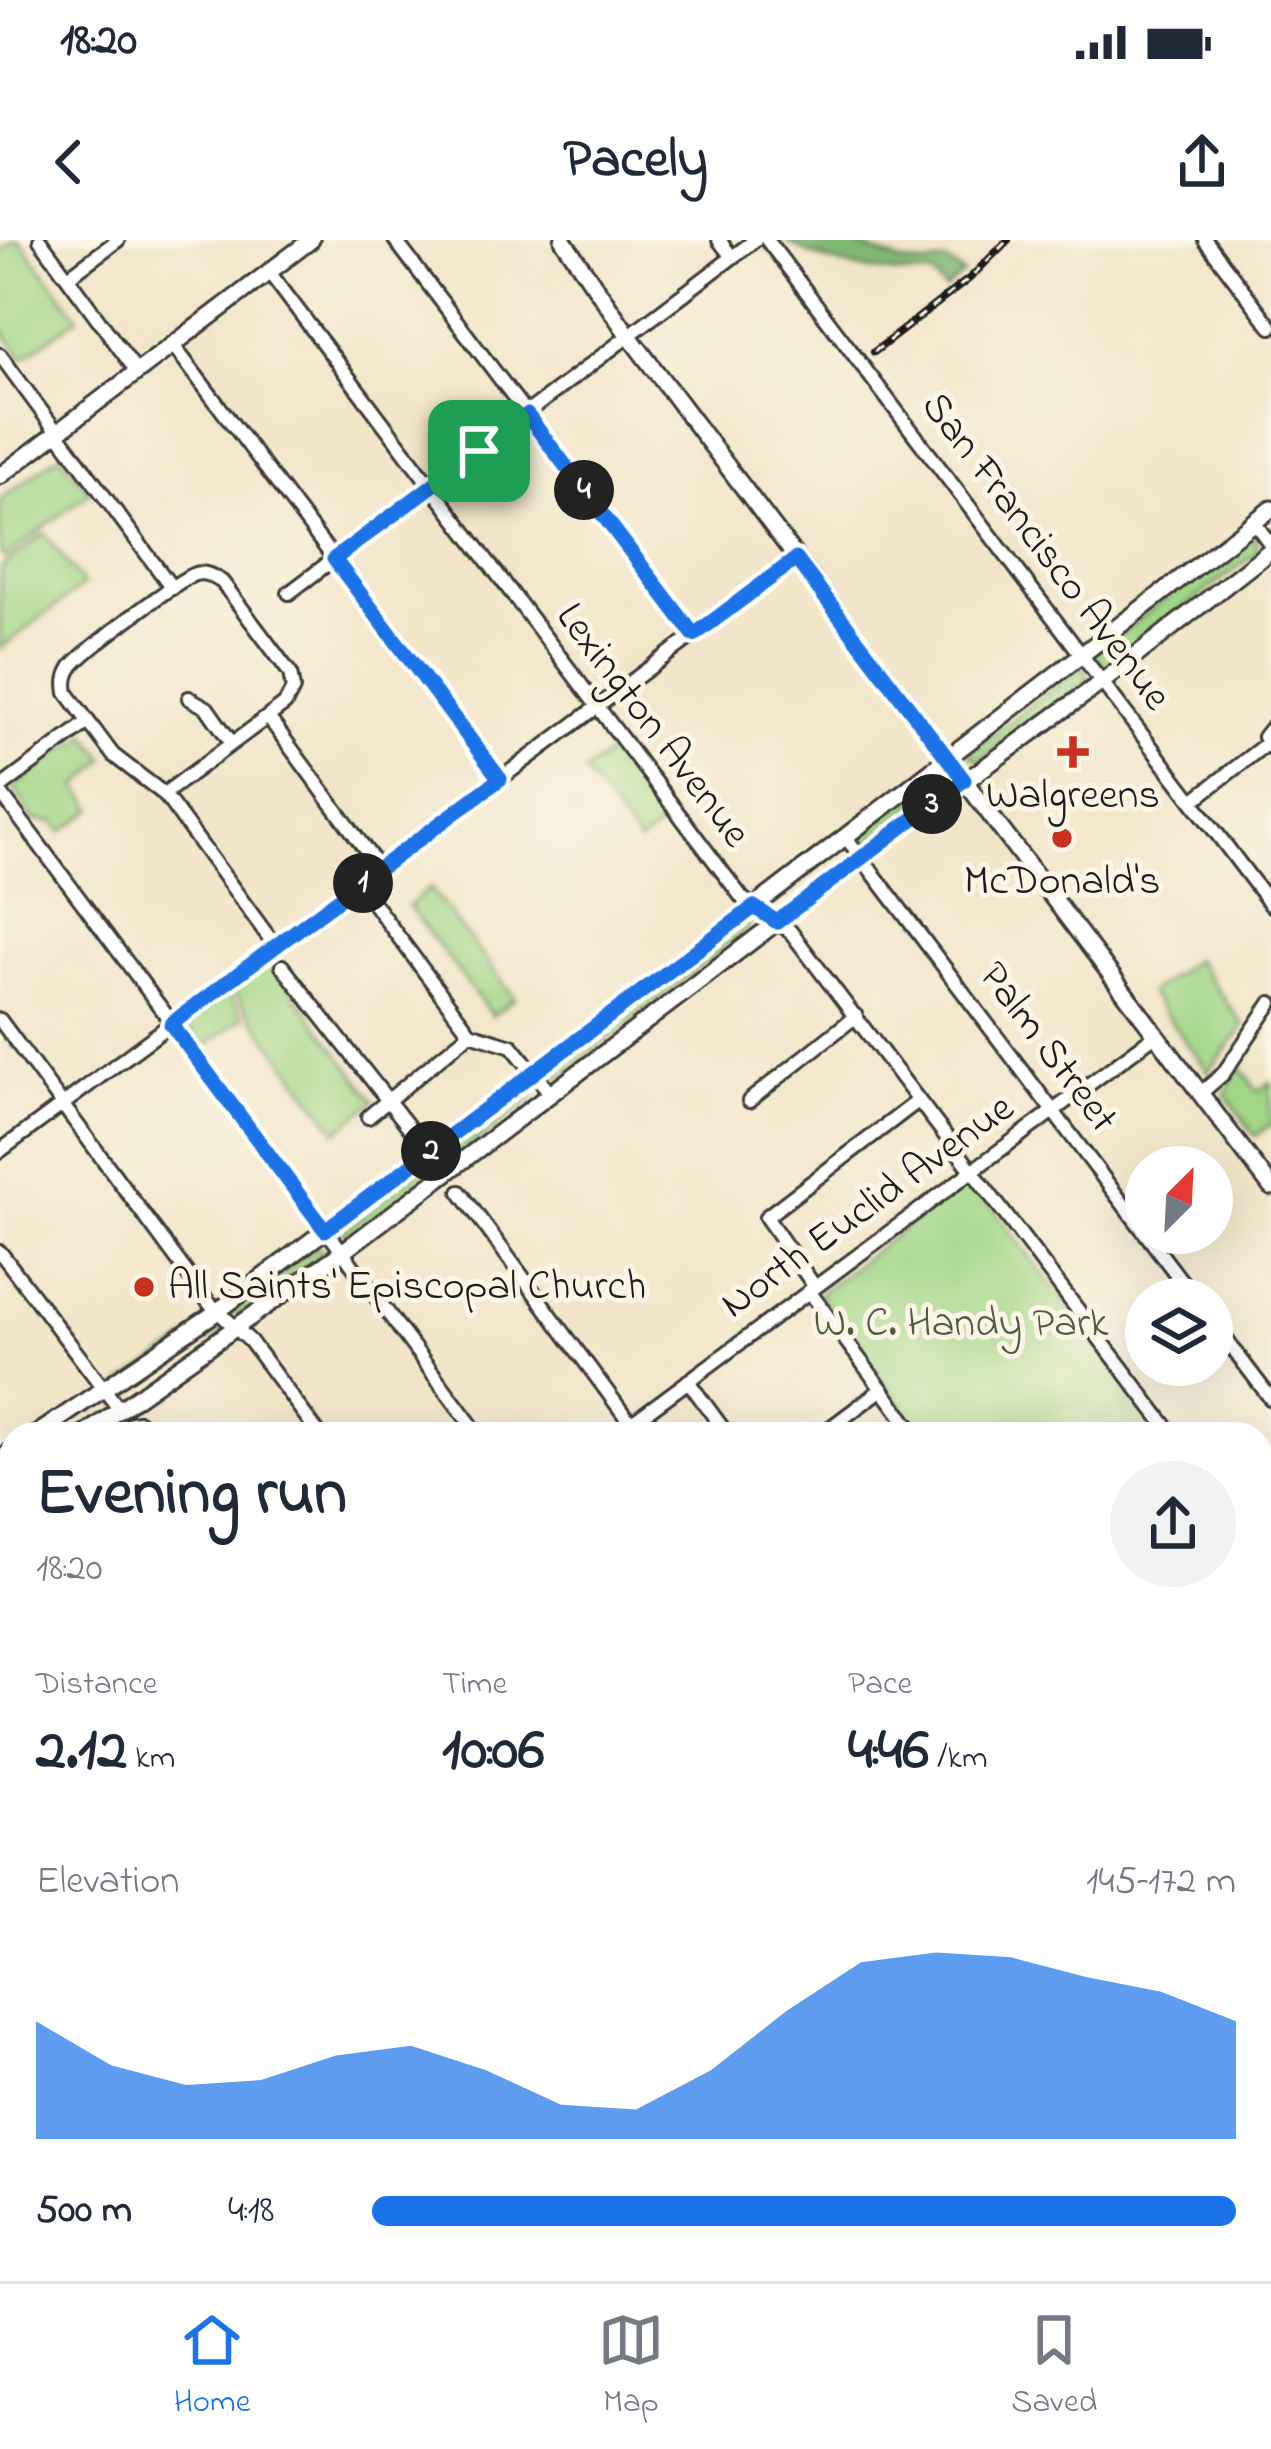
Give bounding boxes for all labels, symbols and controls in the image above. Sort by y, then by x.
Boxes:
text: 18:20 [60,9,137,75]
text: Pacely [563,123,708,201]
icon: back [36,129,102,195]
icon: share [1169,129,1235,195]
street label: San Francisco Avenue [905,380,1185,724]
pin [428,400,530,502]
icon: arrive [446,418,512,484]
pin: 4 [554,460,614,520]
text: 4 [577,466,591,514]
street label: Lexington Avenue [539,591,765,862]
marker: Walgreens [1060,739,1086,765]
place label: Walgreens [986,766,1160,827]
pin: 3 [902,774,962,834]
text: 3 [925,780,939,828]
marker: McDonald's [1049,825,1075,851]
place label: McDonald's [964,852,1160,913]
pin: 1 [333,853,393,913]
text: 1 [358,859,368,907]
street label: Palm Street [962,950,1132,1146]
street label: North Euclid Avenue [708,1079,1028,1335]
pin: 2 [401,1121,461,1181]
text: 2 [423,1127,439,1175]
north arrow [1125,1146,1233,1254]
map controls [1125,1146,1233,1386]
place label: All Saints' Episcopal Church [168,1257,646,1318]
marker: All Saints' Episcopal Church [131,1274,157,1300]
button: layers [1125,1278,1233,1386]
park label: W. C. Handy Park [814,1294,1109,1355]
text: Evening run [36,1448,347,1544]
button: share [1110,1461,1236,1587]
text: 18:20 [36,1541,103,1598]
text: Distance [36,1661,158,1709]
text: Time [442,1661,507,1709]
text: Pace [848,1661,912,1709]
text: 2.12 [36,1709,127,1796]
text: 10:06 [442,1709,544,1796]
text: 4:46 [848,1709,929,1796]
text: km [127,1735,175,1783]
text: /km [929,1735,988,1783]
text: Elevation [36,1854,179,1911]
text: 145–172 m [1086,1854,1236,1911]
text: 500 m [36,2183,132,2240]
text: 4:18 [228,2183,274,2240]
tab: Home [174,2307,250,2427]
tab: Map [598,2307,664,2427]
tab: Saved [1011,2307,1097,2427]

